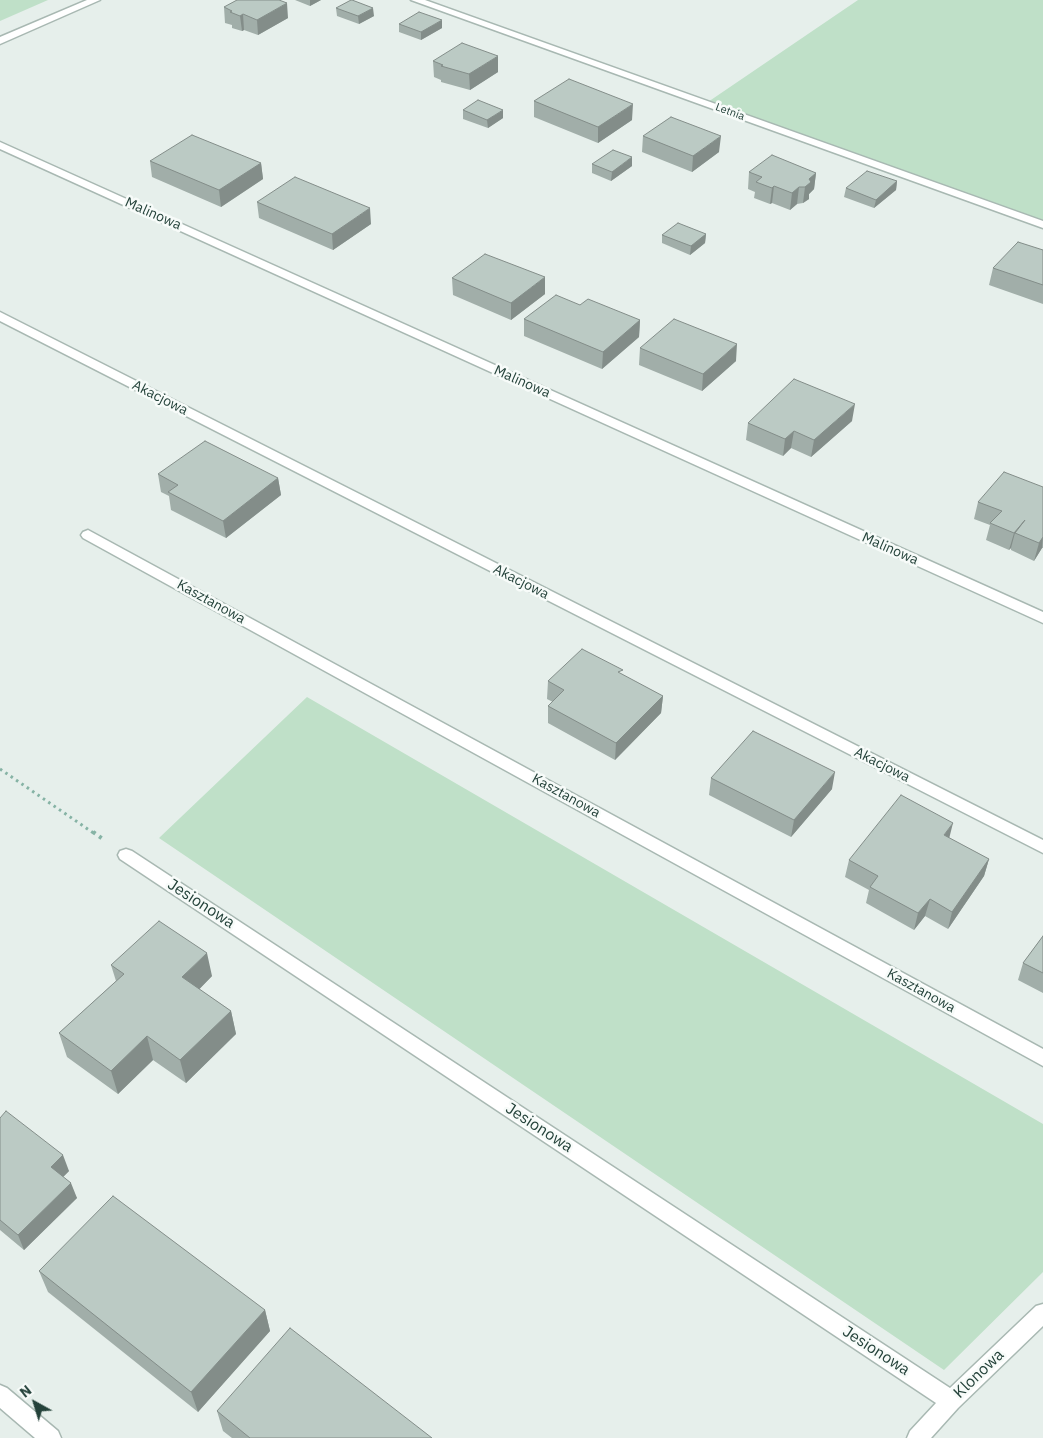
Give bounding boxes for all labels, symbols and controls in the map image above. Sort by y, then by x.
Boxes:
street label: Letnia [714,101,746,123]
street label: Malinowa [122,194,184,234]
street label: Malinowa [491,362,553,402]
street label: Akacjowa [129,377,191,419]
street label: Malinowa [859,529,921,569]
street label: Akacjowa [490,561,552,603]
street label: Kasztanowa [174,576,248,628]
street label: Akacjowa [851,744,913,786]
street label: Kasztanowa [529,770,603,822]
street label: Jesionowa [164,875,238,933]
street label: Kasztanowa [884,965,958,1017]
street label: Jesionowa [502,1099,576,1157]
street label: Jesionowa [839,1322,913,1380]
street label: Klonowa [950,1346,1008,1402]
north arrow [10,1378,60,1428]
text: N [16,1381,35,1402]

